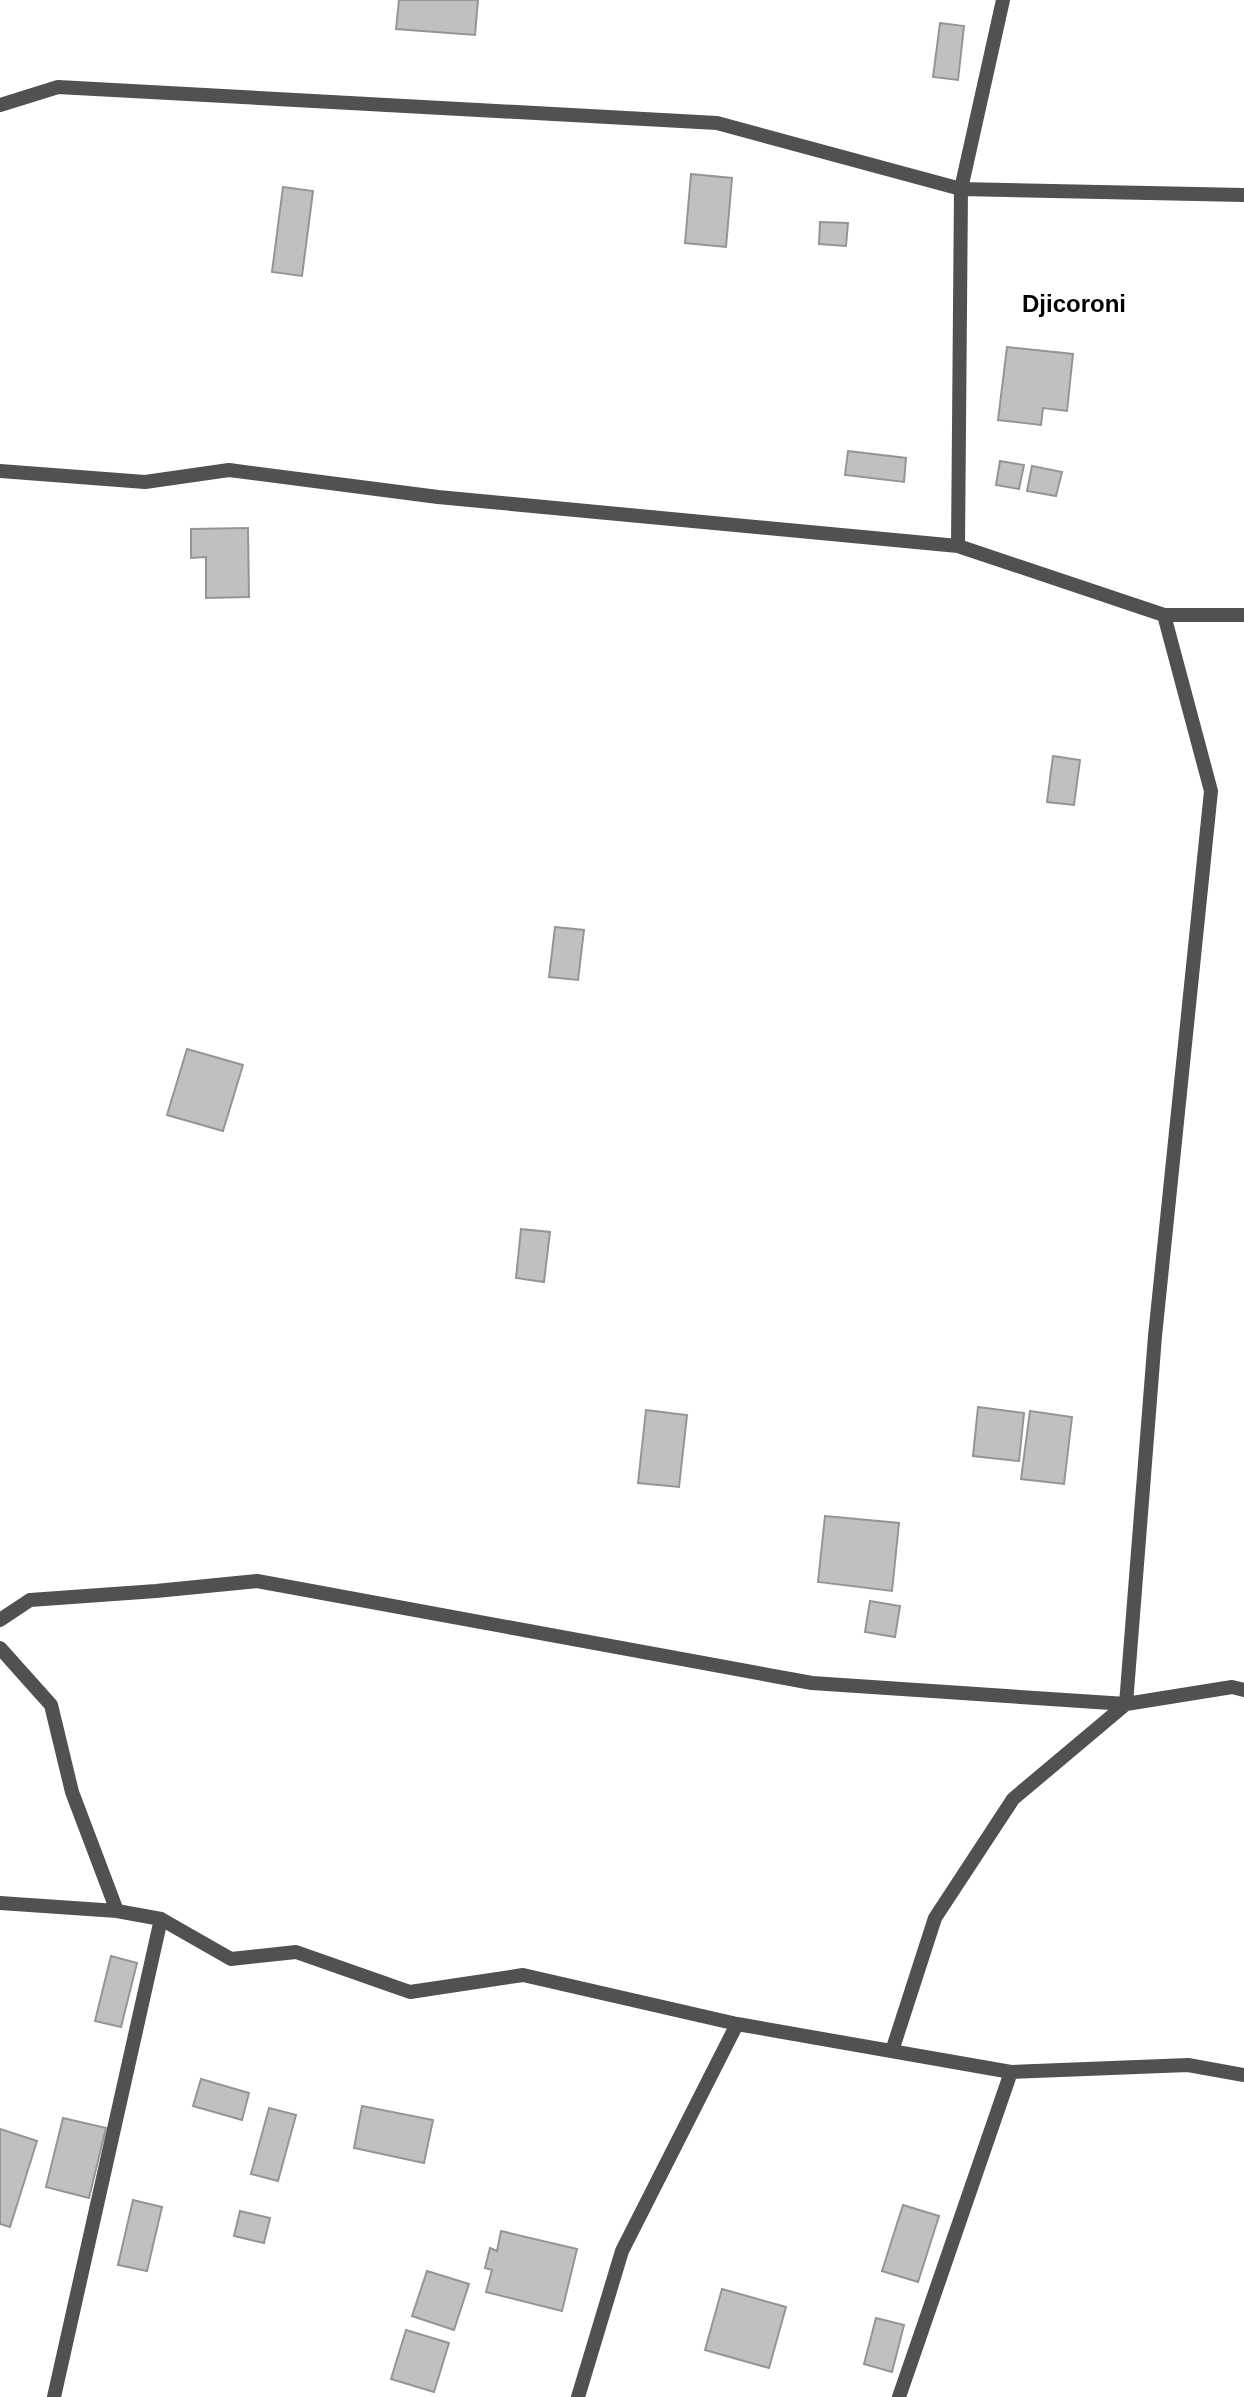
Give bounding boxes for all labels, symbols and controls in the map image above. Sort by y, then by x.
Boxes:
district label: Djicoroni [1022,290,1126,317]

